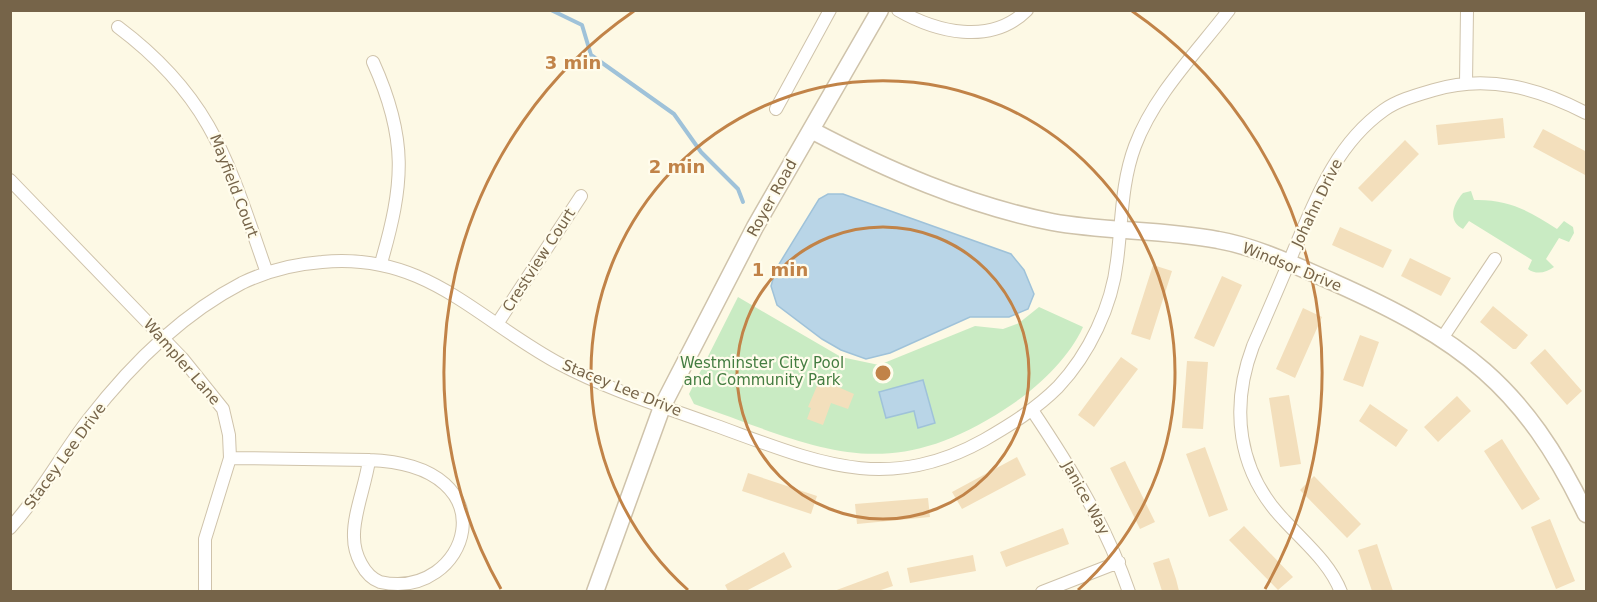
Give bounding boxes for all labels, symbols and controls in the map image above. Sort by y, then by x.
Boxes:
text: 3 min [545,52,601,73]
street label: Mayfield Court [206,132,262,240]
text: 2 min [649,156,705,177]
street label: Royer Road [743,156,801,240]
street label: Johahn Drive [1287,156,1346,251]
street label: Crestview Court [499,205,579,315]
street label: Windsor Drive [1240,239,1344,295]
text: 1 min [752,259,808,280]
street label: Wampler Lane [140,315,224,409]
park label: Westminster City Pool and Community Park [680,354,844,389]
street label: Stacey Lee Drive [560,356,684,420]
centre of rings [873,363,893,383]
street label: Stacey Lee Drive [20,399,110,513]
street label: Janice Way [1058,457,1114,538]

